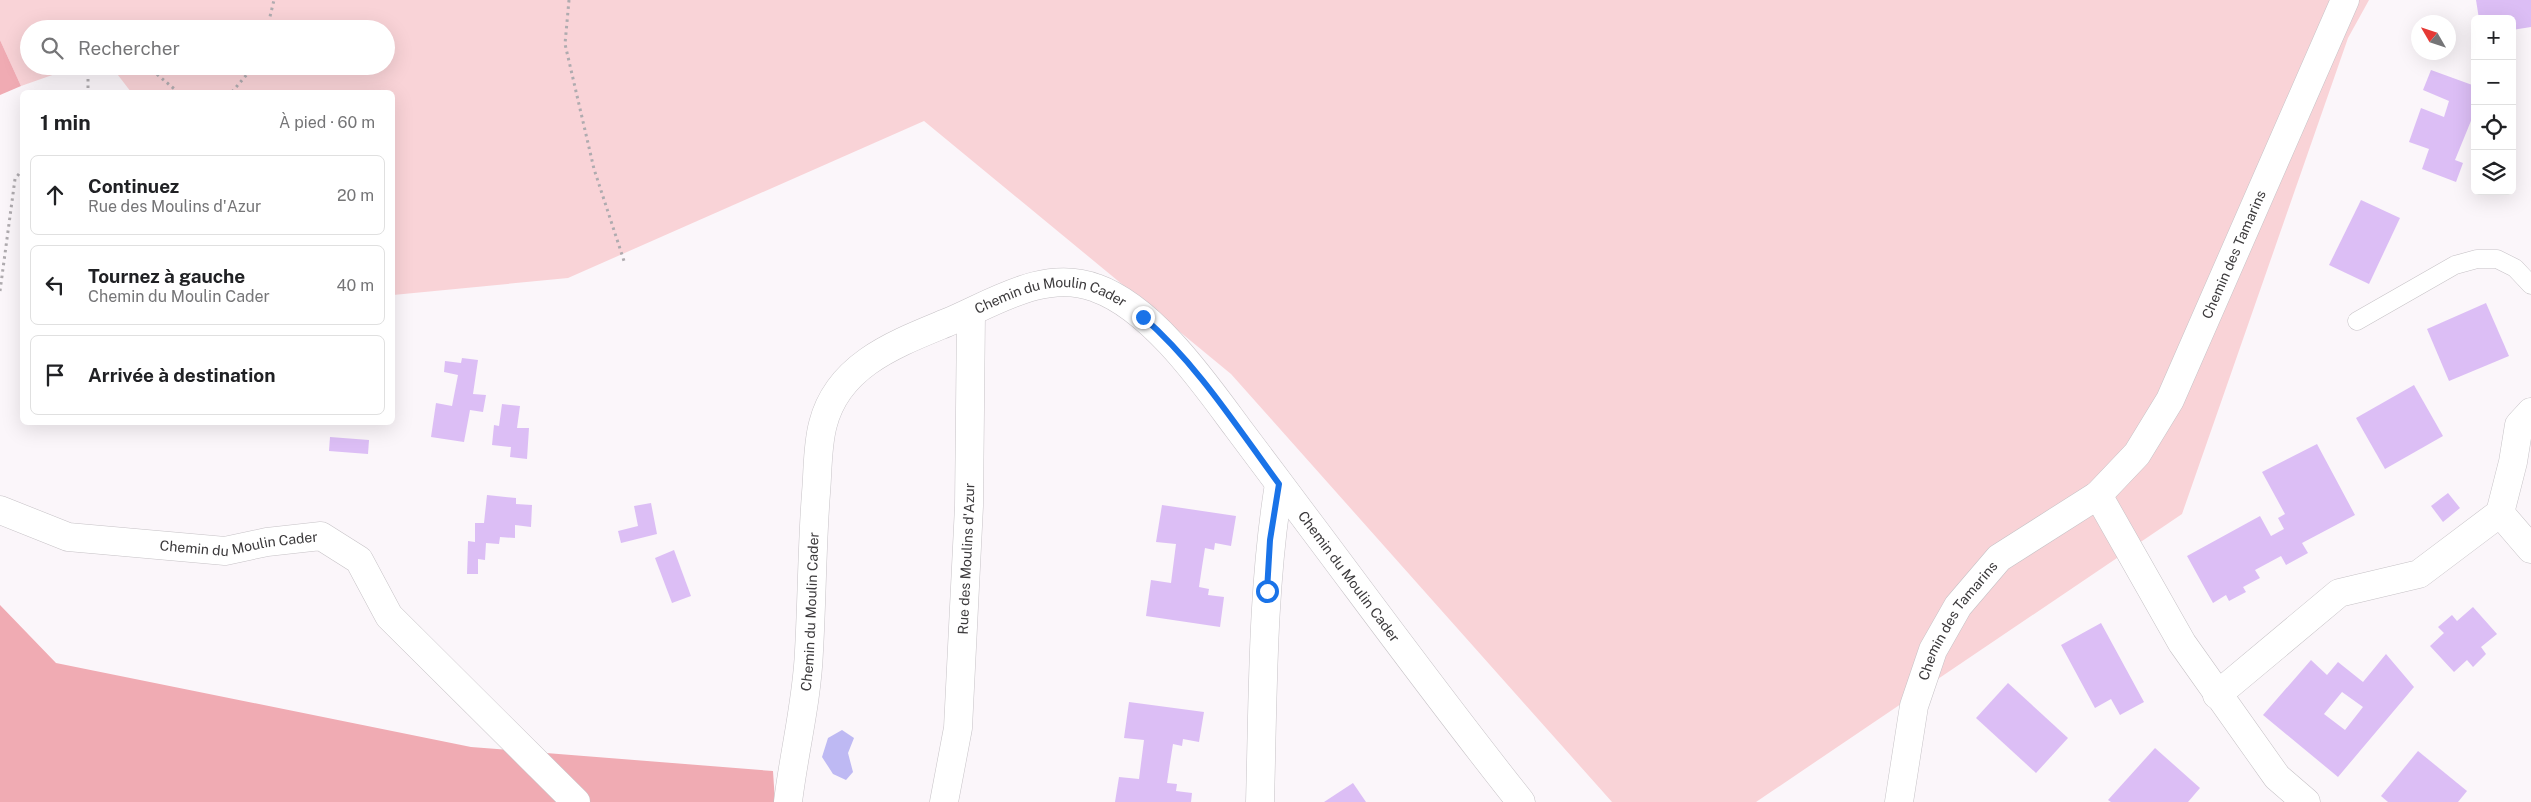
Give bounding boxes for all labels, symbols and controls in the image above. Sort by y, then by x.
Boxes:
north arrow [2411,15,2456,60]
map controls [2471,15,2516,195]
button: + [2471,15,2516,60]
search box [20,20,395,75]
icon: search [38,34,66,62]
text: Rechercher [78,37,180,59]
button: − [2471,60,2516,105]
button: locate [2471,105,2516,150]
text: 1 min [40,110,91,135]
text: À pied · 60 m [279,113,375,132]
button: layers [2471,150,2516,195]
text: Continuez [88,175,179,197]
icon: ahead [41,181,69,209]
text: 20 m [337,186,374,205]
street label: Chemin des Tamarins [2199,188,2269,321]
text: Rue des Moulins d'Azur [88,197,261,216]
text: Tournez à gauche [88,265,245,287]
icon: left [41,271,69,299]
text: Chemin du Moulin Cader [972,274,1130,317]
text: 40 m [336,276,374,295]
text: Chemin du Moulin Cader [88,287,270,306]
street label: Chemin du Moulin Cader [969,300,1129,322]
route end [1132,306,1155,329]
icon: arrive [41,361,69,389]
text: Arrivée à destination [88,364,276,386]
street label: Rue des Moulins d'Azur [955,483,977,635]
street label: Chemin du Moulin Cader [1295,508,1403,645]
street label: Chemin du Moulin Cader [159,528,318,559]
street label: Chemin du Moulin Cader [798,532,822,692]
street label: Chemin des Tamarins [1915,558,2001,682]
route start [1256,580,1279,603]

